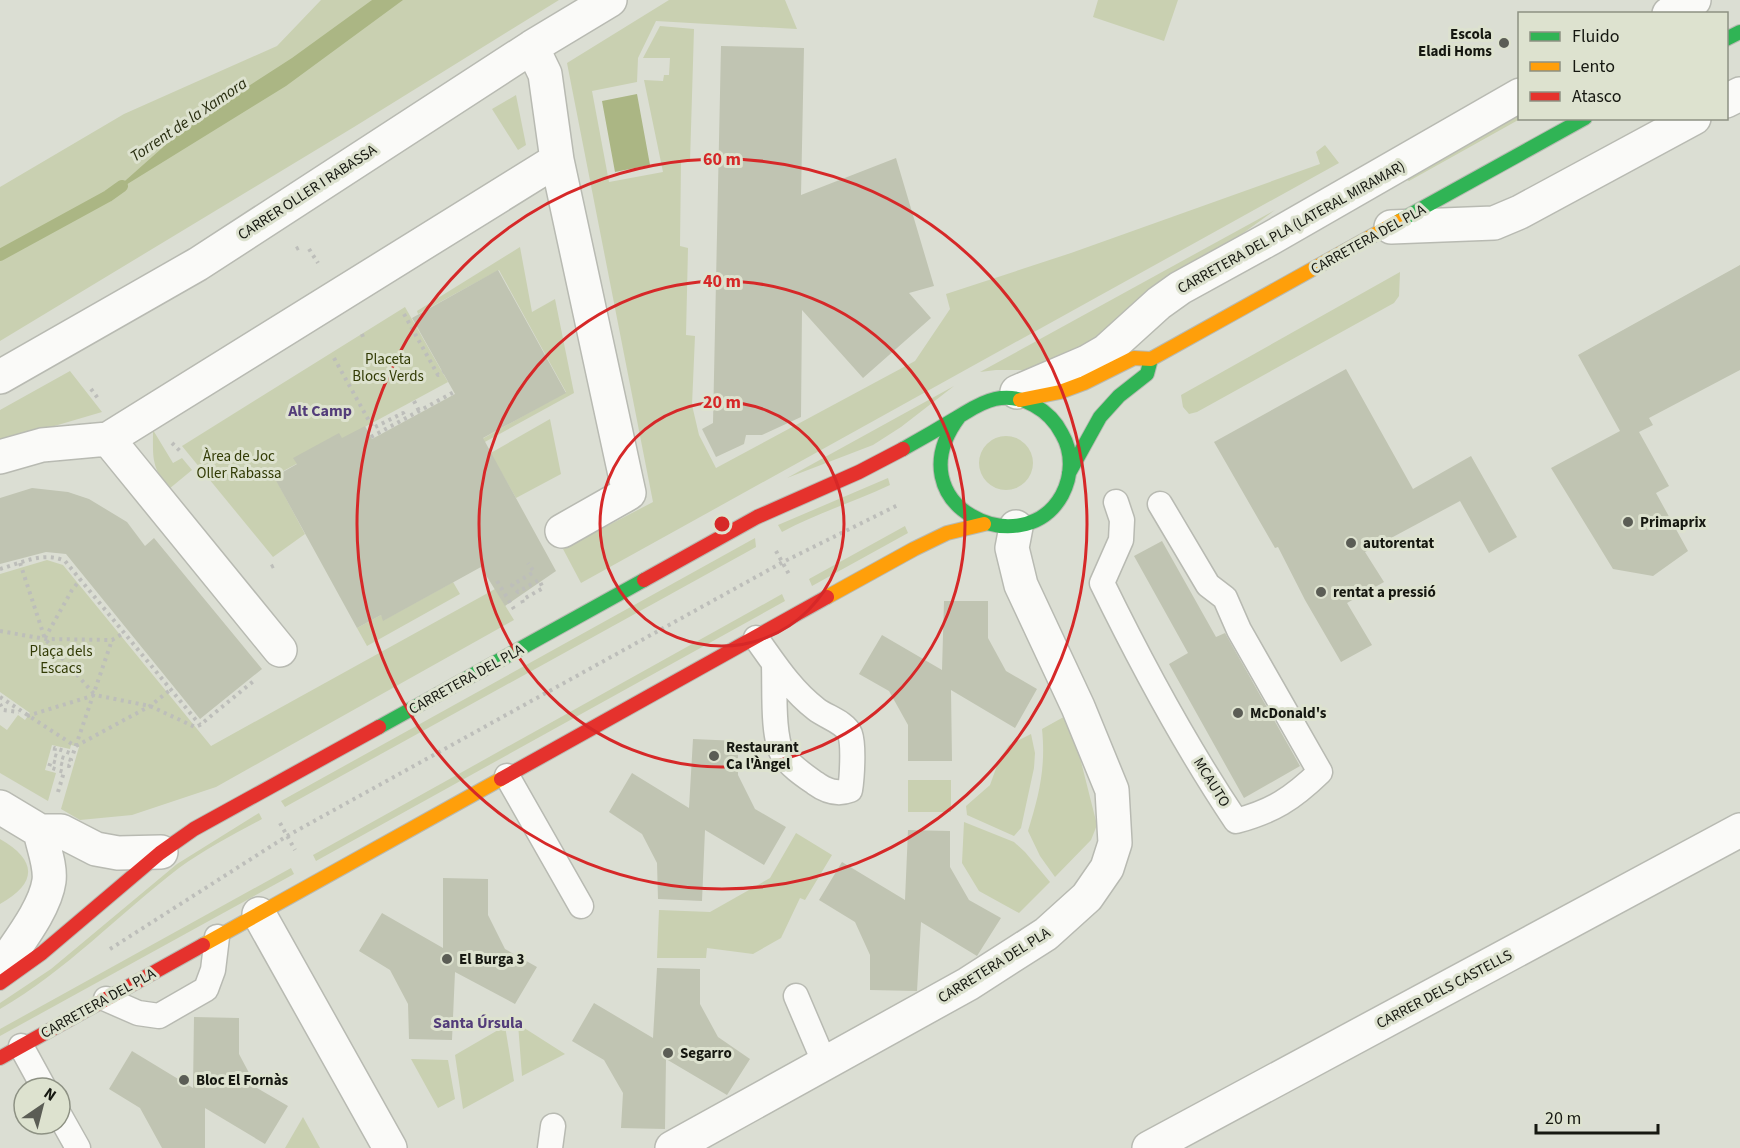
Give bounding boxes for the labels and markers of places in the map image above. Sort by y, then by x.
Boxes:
place label: Escola Eladi Homs [1418,24,1492,62]
marker: Escola Eladi Homs [1497,36,1511,50]
place label: Primaprix [1640,512,1707,533]
centre of rings [712,514,732,534]
marker: Primaprix [1621,515,1635,529]
place label: autorentat [1363,533,1434,554]
marker: autorentat [1344,536,1358,550]
place label: rentat a pressió [1333,582,1436,603]
marker: rentat a pressió [1314,585,1328,599]
place label: McDonald's [1250,703,1327,724]
marker: McDonald's [1231,706,1245,720]
place label: Restaurant Ca l'Àngel [726,737,799,775]
marker: Restaurant Ca l'Àngel [707,749,721,763]
place label: El Burga 3 [459,949,525,970]
marker: El Burga 3 [440,952,454,966]
place label: Segarro [680,1043,732,1064]
marker: Segarro [661,1046,675,1060]
place label: Bloc El Fornàs [196,1070,289,1091]
marker: Bloc El Fornàs [177,1073,191,1087]

